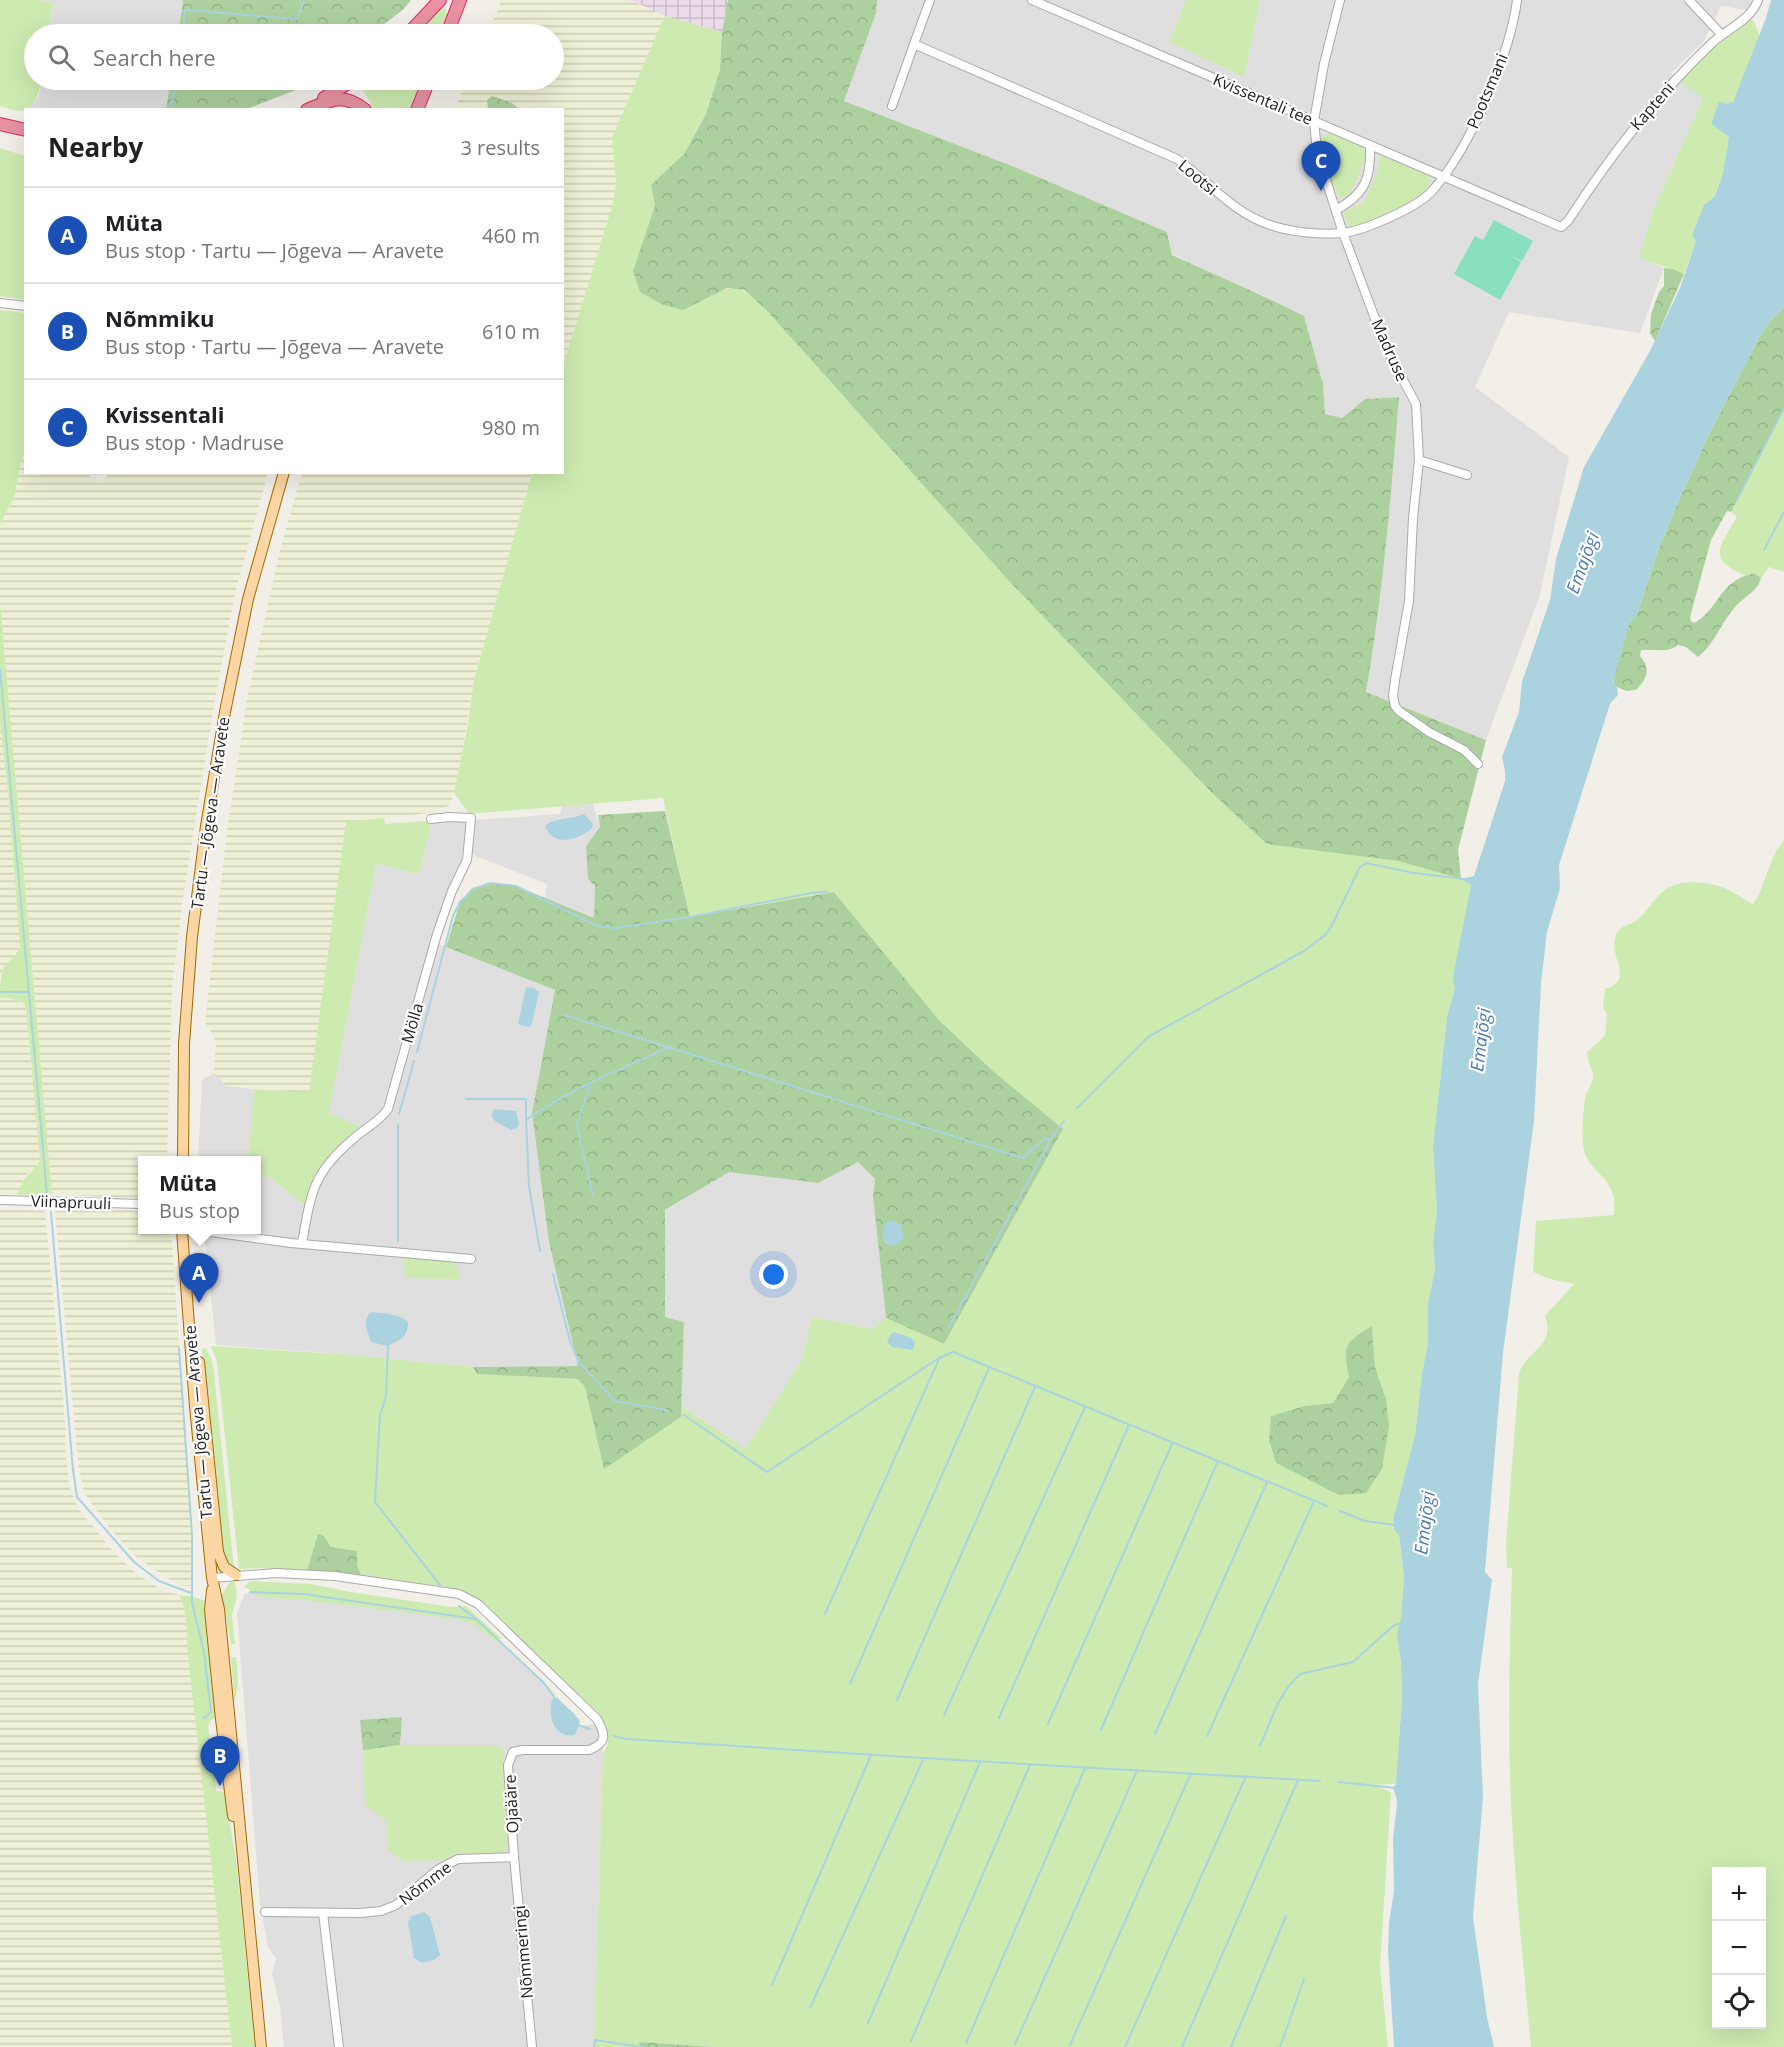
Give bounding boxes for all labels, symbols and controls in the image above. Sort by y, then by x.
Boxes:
search box [24,24,564,90]
icon: search [45,41,78,74]
text: Search here [93,42,216,72]
street label: Pootsmani [1461,50,1513,132]
street label: Kvissentali tee [1210,68,1316,130]
street label: Kapteni [1625,77,1679,135]
text: Nearby [48,129,143,165]
text: 3 results [460,134,540,161]
pin: C [1302,142,1340,191]
street label: Lootsi [1174,154,1222,200]
text: Müta [105,207,163,237]
text: A [61,222,74,249]
text: 460 m [482,222,540,249]
text: Bus stop · Tartu — Jõgeva — Aravete [105,237,444,264]
text: Nõmmiku [105,303,215,333]
street label: Madruse [1367,315,1413,385]
text: B [61,318,74,345]
text: 610 m [482,318,540,345]
text: Bus stop · Tartu — Jõgeva — Aravete [105,333,444,360]
text: Kvissentali [105,399,224,429]
text: C [61,414,74,441]
text: 980 m [482,414,540,441]
text: Bus stop · Madruse [105,429,284,456]
water label: Emajõgi [1560,528,1604,597]
street label: Tartu — Jõgeva — Aravete [186,715,234,911]
street label: Mölla [396,1000,428,1046]
water label: Emajõgi [1464,1006,1496,1073]
popup [138,1156,261,1234]
text: Müta [159,1167,217,1197]
street label: Viinapruuli [30,1190,112,1214]
text: Bus stop [159,1197,240,1224]
pin: A [180,1254,218,1303]
your location [759,1260,788,1289]
street label: Tartu — Jõgeva — Aravete [179,1324,217,1520]
water label: Emajõgi [1408,1489,1440,1556]
pin: B [200,1736,240,1786]
street label: Ojaääre [498,1774,524,1834]
street label: Nõmme [394,1856,456,1910]
map controls [1712,1867,1766,2029]
button: + [1712,1867,1766,1921]
street label: Nõmmeringi [508,1905,538,1999]
button: − [1712,1921,1766,1975]
button: locate [1712,1975,1766,2029]

